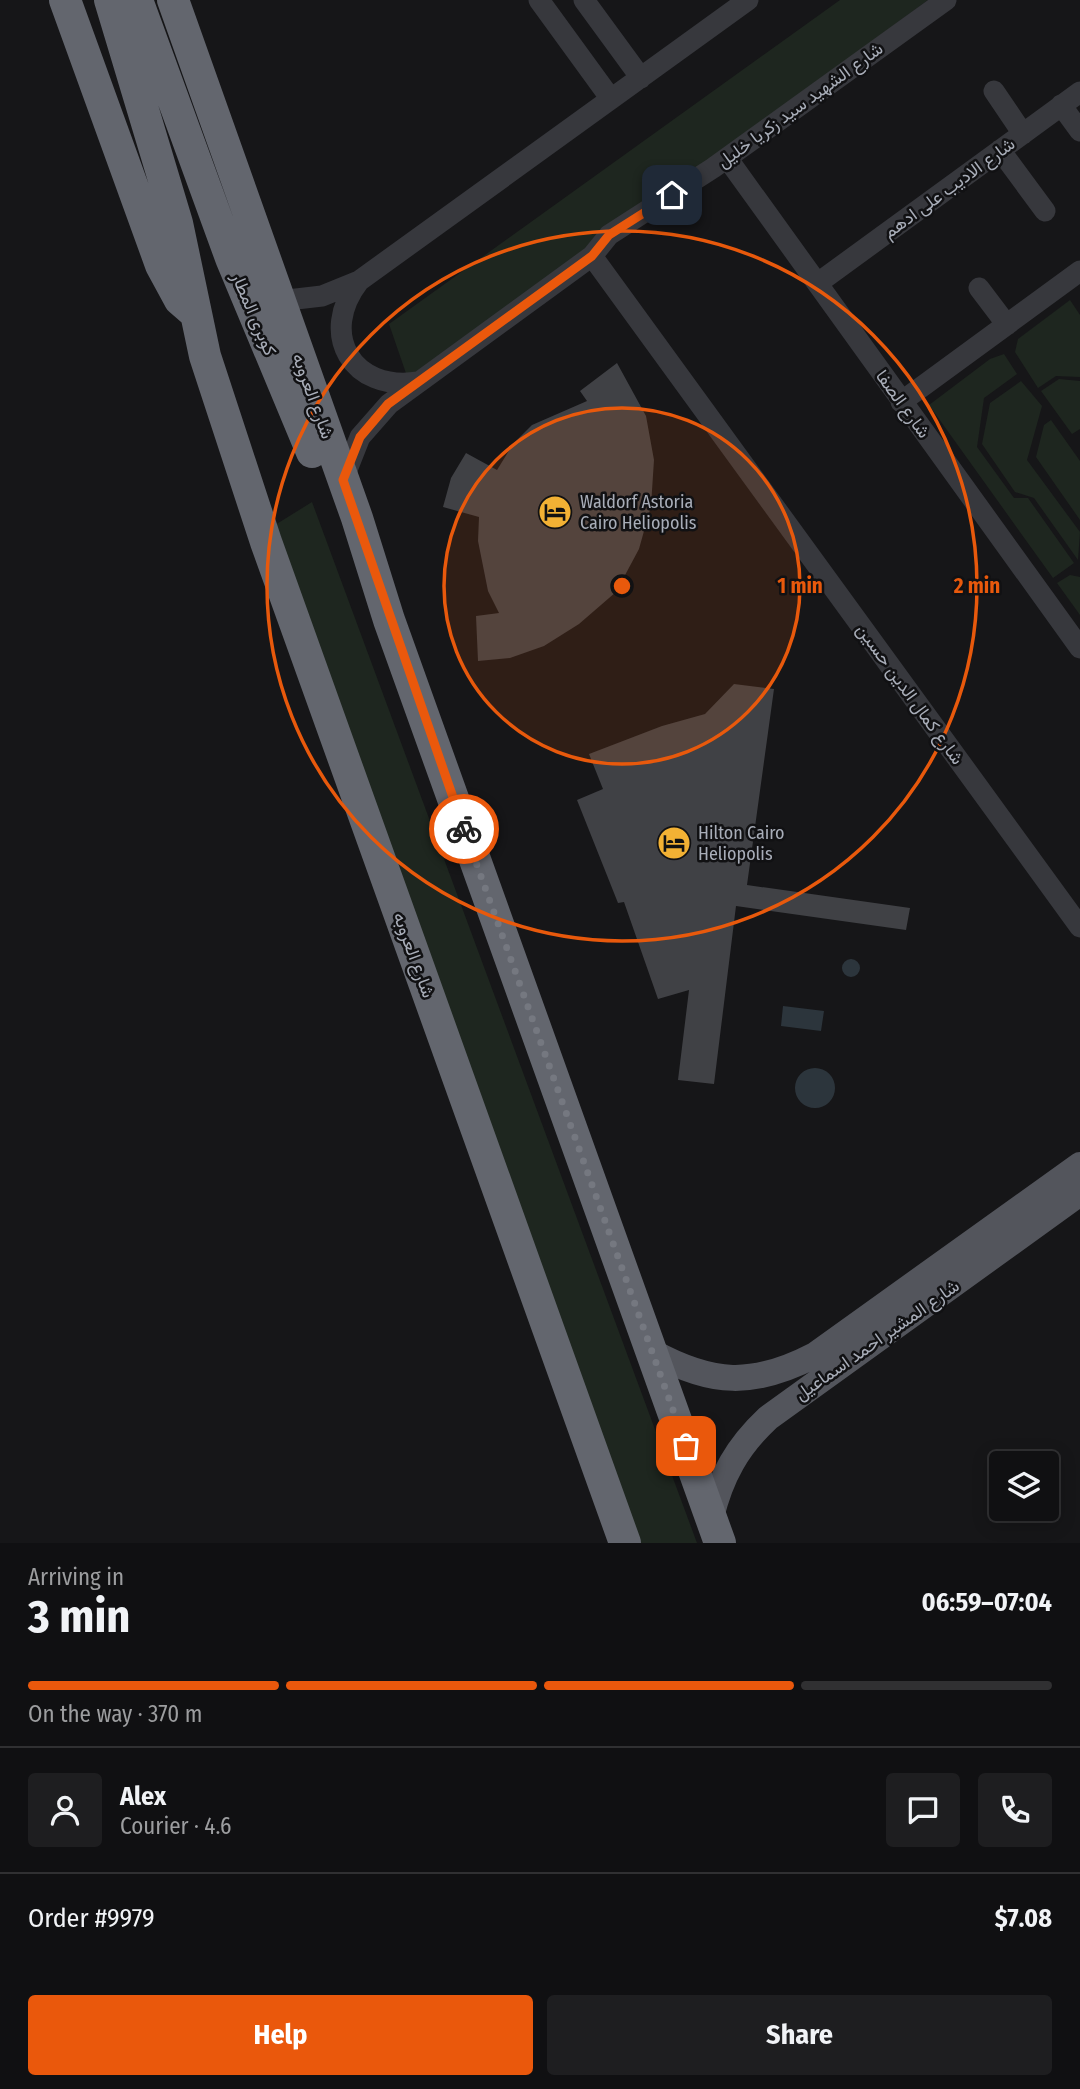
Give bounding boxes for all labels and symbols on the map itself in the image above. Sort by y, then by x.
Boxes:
street label: شارع الشهيد سيد زكريا خليل [713,37,888,173]
street label: شارع الاديب على ادهم [879,133,1020,244]
pin [642,165,702,225]
street label: كوبرى المطار [226,268,281,359]
street label: شارع العروبه [286,350,339,442]
street label: شارع الصفا [870,366,935,443]
place label: Waldorf Astoria Cairo Heliopolis [580,491,697,534]
hotel icon: Waldorf Astoria Cairo Heliopolis [536,493,574,531]
text: 1 min [777,573,823,599]
text: 2 min [953,573,1000,599]
centre of rings [610,574,634,598]
street label: شارع كمال الدين حسين [851,619,969,769]
courier [429,794,499,864]
place label: Hilton Cairo Heliopolis [698,822,785,865]
hotel icon: Hilton Cairo Heliopolis [655,824,693,862]
street label: شارع العروبه [387,909,440,1001]
street label: شارع المشير احمد اسماعيل [790,1275,964,1406]
pin [656,1416,716,1476]

